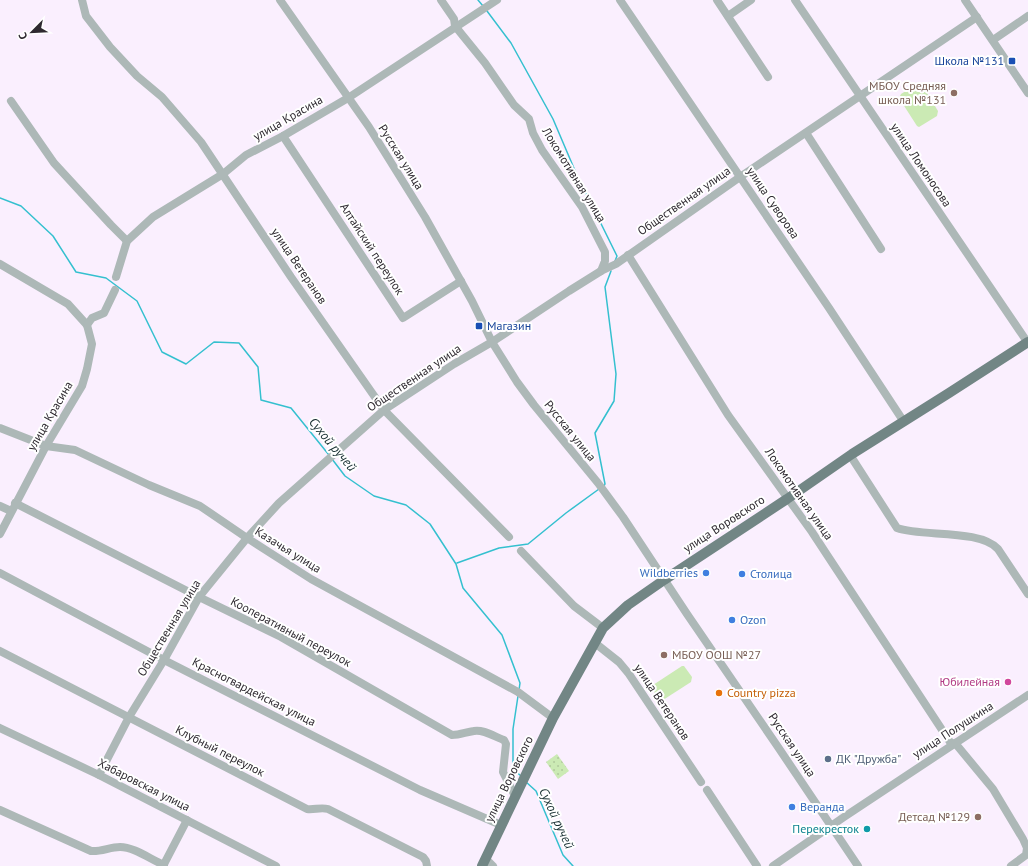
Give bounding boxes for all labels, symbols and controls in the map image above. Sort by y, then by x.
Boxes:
north arrow [12,12,52,52]
text: С [15,30,31,42]
place label: Школа №131 [934,53,1004,68]
marker: Школа №131 [1007,56,1017,66]
place label: МБОУ Средняя школа №131 [869,78,946,107]
marker: МБОУ Средняя школа №131 [949,88,959,98]
street label: улица Красина [250,92,325,144]
street label: улица Ломоносова [888,120,955,210]
street label: Русская улица [375,121,427,192]
street label: Локомотивная улица [539,124,610,225]
street label: Общественная улица [634,163,733,238]
street label: улица Суворова [744,164,803,242]
street label: Алтайский переулок [337,200,408,298]
street label: улица Ветеранов [268,225,330,307]
place label: Магазин [487,318,531,333]
marker: Магазин [474,321,484,331]
street label: Общественная улица [364,341,464,415]
street label: улица Красина [24,378,76,453]
street label: Русская улица [541,397,599,464]
water label: Сухой ручей [305,414,360,475]
street label: Локомотивная улица [761,444,837,543]
street label: улица Воровского [680,492,767,556]
street label: Казачья улица [252,523,324,576]
place label: Wildberries [640,565,698,580]
place label: Столица [750,566,792,581]
marker: Wildberries [701,568,711,578]
marker: Столица [737,569,747,579]
street label: Общественная улица [134,577,203,679]
street label: Кооперативный переулок [228,593,354,670]
place label: Ozon [740,612,766,627]
marker: Ozon [727,615,737,625]
place label: МБОУ ООШ №27 [672,647,761,662]
marker: МБОУ ООШ №27 [659,650,669,660]
street label: Красногвардейская улица [190,654,319,729]
street label: улица Ветеранов [631,661,693,743]
place label: Юбилейная [939,674,1000,689]
marker: Юбилейная [1003,677,1013,687]
place label: Country pizza [727,685,796,700]
marker: Country pizza [714,688,724,698]
street label: улица Полушкина [910,698,996,761]
street label: Русская улица [766,710,819,780]
street label: Клубный переулок [173,722,268,780]
street label: улица Воровского [481,733,536,824]
place label: ДК "Дружба" [836,751,901,766]
marker: ДК "Дружба" [823,754,833,764]
street label: Хабаровская улица [96,755,193,814]
water label: Сухой ручей [535,785,578,852]
place label: Веранда [800,799,845,814]
marker: Веранда [787,802,797,812]
place label: Детсад №129 [899,809,970,824]
marker: Детсад №129 [973,812,983,822]
place label: Перекресток [792,821,859,836]
marker: Перекресток [862,824,872,834]

